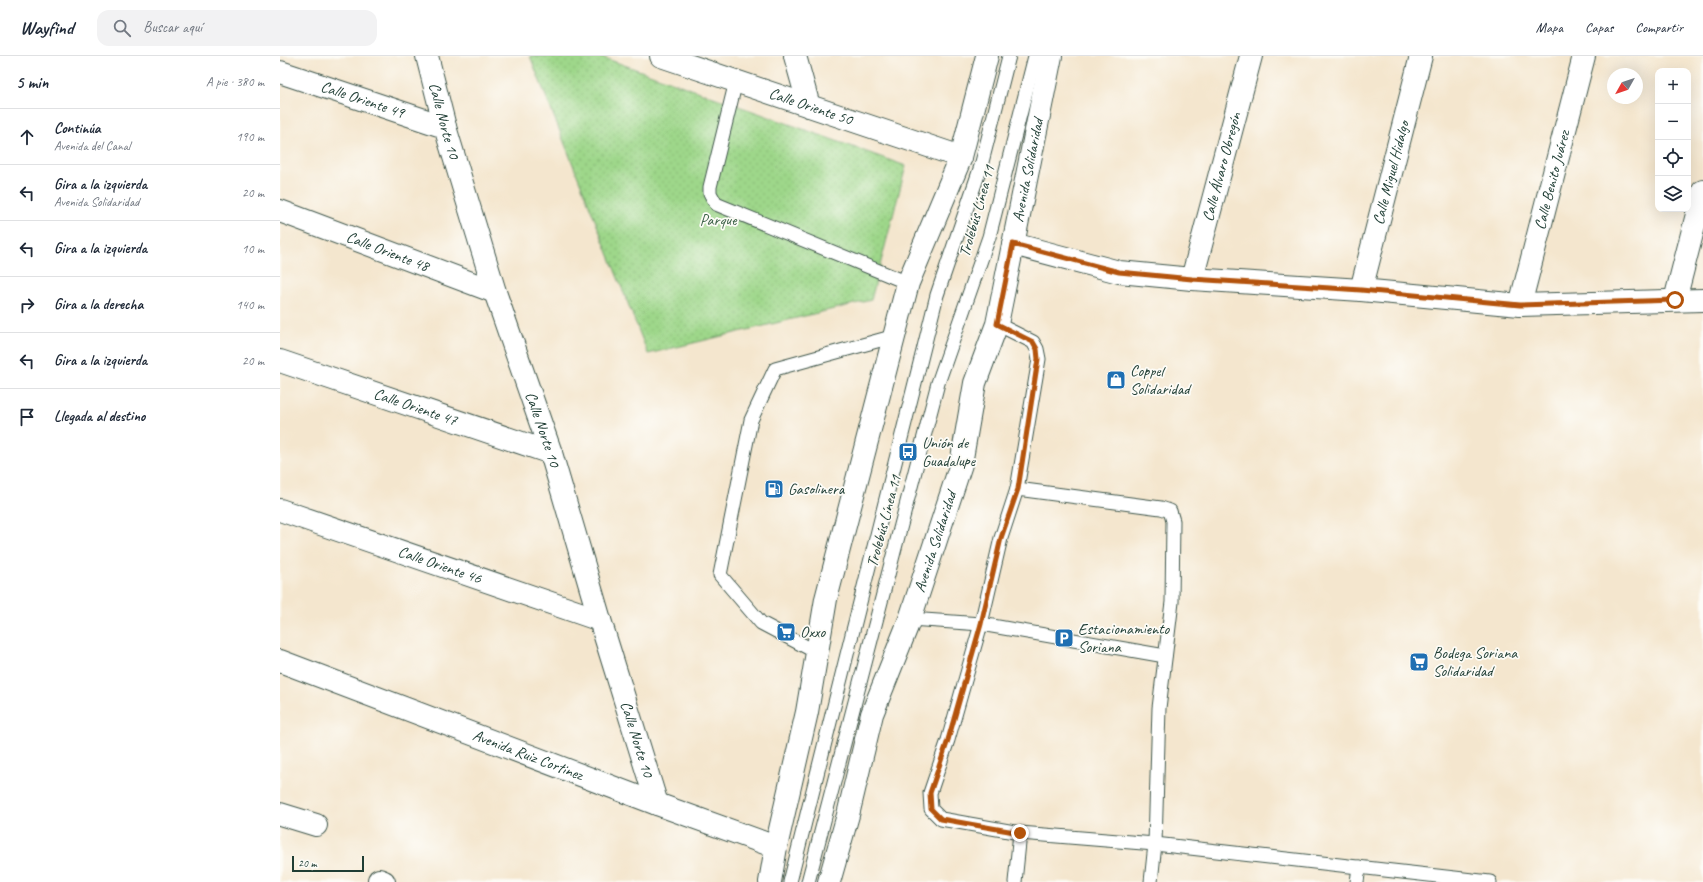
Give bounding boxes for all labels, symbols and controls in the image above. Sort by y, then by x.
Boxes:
search box [97,10,377,46]
text: Wayfind [20,16,73,40]
icon: search [111,17,133,39]
text: Buscar aquí [143,18,202,37]
text: Mapa [1536,19,1563,36]
text: Capas [1585,19,1613,36]
text: Compartir [1635,19,1683,36]
north arrow [1607,68,1643,104]
map controls [1655,68,1691,212]
button: + [1655,68,1691,104]
text: 5 min [16,72,48,93]
text: A pie · 380 m [206,74,264,90]
street label: Calle Oriente 49 [318,76,409,123]
street label: Calle Norte 10 [424,81,465,163]
street label: Calle Oriente 50 [766,83,857,130]
button: − [1655,104,1691,140]
street label: Calle Álvaro Obregón [1198,109,1246,223]
street label: Avenida Solidaridad [1008,114,1049,224]
street label: Calle Miguel Hidalgo [1368,117,1415,227]
text: Continúa [54,119,101,138]
icon: ahead [16,126,38,148]
street label: Calle Benito Juárez [1530,127,1575,232]
text: 190 m [236,129,264,145]
text: Avenida del Canal [54,138,130,154]
button: locate [1655,140,1691,176]
street label: Trolebús Línea 11 [954,162,1000,259]
text: Gira a la izquierda [54,175,147,194]
button: layers [1655,176,1691,212]
icon: left [16,182,38,204]
text: 20 m [242,185,264,201]
text: Avenida Solidaridad [54,194,139,210]
park label: Parque [700,210,738,230]
street label: Calle Oriente 48 [343,227,434,277]
icon: left [16,238,38,260]
text: Gira a la izquierda [54,239,147,258]
text: 10 m [242,241,264,257]
route start [1666,291,1684,309]
icon: right [16,294,38,316]
text: Gira a la derecha [54,295,143,314]
text: 140 m [236,297,264,313]
icon: left [16,350,38,372]
text: Gira a la izquierda [54,351,147,370]
text: 20 m [242,353,264,369]
place label: Coppel Solidaridad [1130,361,1192,399]
shop icon: Coppel Solidaridad [1105,369,1127,391]
street label: Calle Oriente 47 [371,384,461,431]
street label: Calle Norte 10 [520,389,565,471]
icon: arrive [16,406,38,428]
text: Llegada al destino [54,407,145,426]
place label: Unión de Guadalupe [922,433,977,471]
bus stop icon: Unión de Guadalupe [897,441,919,463]
street label: Trolebús Línea 11 [862,472,906,569]
fuel station icon: Gasolinera [763,478,785,500]
place label: Gasolinera [788,479,846,499]
street label: Avenida Solidaridad [909,486,962,595]
street label: Calle Oriente 46 [395,541,485,589]
place label: Estacionamiento Soriana [1078,619,1170,657]
supermarket icon: Oxxo [775,621,797,643]
place label: Oxxo [800,622,826,642]
parking icon: Estacionamiento Soriana [1053,627,1075,649]
place label: Bodega Soriana Solidaridad [1433,643,1518,681]
supermarket icon: Bodega Soriana Solidaridad [1408,651,1430,673]
street label: Calle Norte 10 [616,699,659,781]
street label: Avenida Ruiz Cortinez [470,725,587,786]
route end [1011,824,1029,842]
scale bar [292,854,364,873]
text: 20 m [298,856,317,870]

